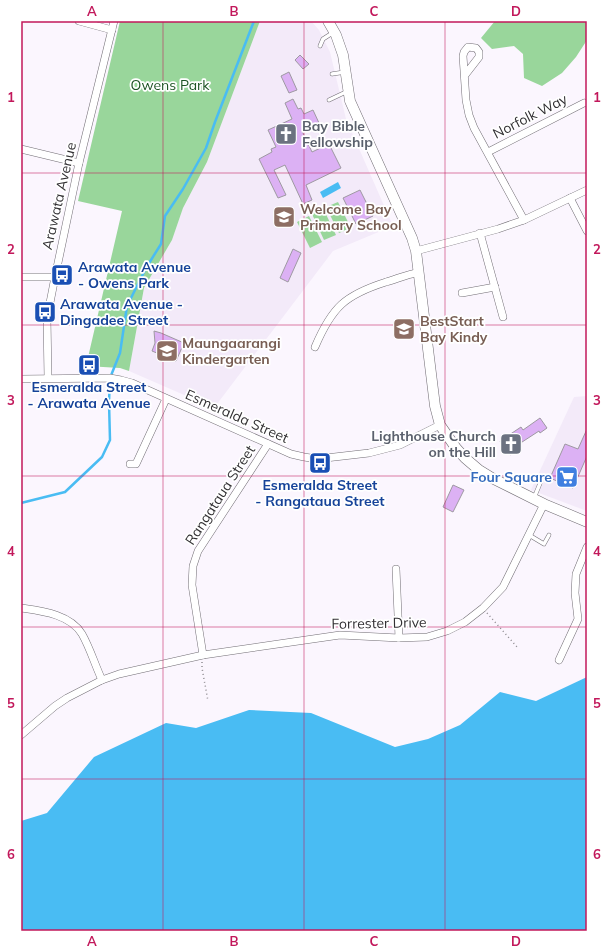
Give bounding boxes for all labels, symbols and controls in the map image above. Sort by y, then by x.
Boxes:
text: A [87,3,97,19]
text: B [230,3,239,19]
text: C [370,3,379,19]
text: D [511,3,521,19]
park label: Owens Park [131,76,210,94]
text: 1 [7,89,15,105]
street label: Norfolk Way [490,89,571,142]
text: 1 [593,89,601,105]
place label: Bay Bible Fellowship [302,117,373,151]
church icon: Bay Bible Fellowship [273,121,299,147]
street label: Arawata Avenue [38,140,80,252]
place label: Welcome Bay Primary School [300,200,402,234]
school or university icon: Welcome Bay Primary School [271,204,297,230]
text: 2 [7,241,15,257]
text: 2 [593,241,601,257]
place label: Arawata Avenue - Owens Park [78,258,191,292]
bus stop icon: Arawata Avenue - Owens Park [49,262,75,288]
place label: Arawata Avenue - Dingadee Street [60,295,183,329]
bus stop icon: Arawata Avenue - Dingadee Street [32,299,58,325]
place label: BestStart Bay Kindy [420,312,488,346]
school or university icon: BestStart Bay Kindy [391,316,417,342]
place label: Maungaarangi Kindergarten [182,334,281,368]
school or university icon: Maungaarangi Kindergarten [154,338,180,364]
bus stop icon: Esmeralda Street - Arawata Avenue [76,352,102,378]
place label: Esmeralda Street - Arawata Avenue [28,378,151,412]
street label: Esmeralda Street [183,385,291,447]
text: 3 [7,392,15,408]
text: 3 [593,392,601,408]
place label: Lighthouse Church on the Hill [371,427,496,461]
church icon: Lighthouse Church on the Hill [498,431,524,457]
street label: Rangataua Street [181,442,259,548]
bus stop icon: Esmeralda Street - Rangataua Street [307,450,333,476]
supermarket icon: Four Square [554,464,580,490]
place label: Four Square [470,468,552,486]
place label: Esmeralda Street - Rangataua Street [255,476,385,510]
text: 4 [7,543,15,559]
text: 4 [593,543,601,559]
street label: Forrester Drive [331,613,427,633]
text: 5 [7,695,15,711]
text: 5 [593,695,601,711]
text: 6 [7,846,15,862]
text: 6 [593,846,601,862]
text: A [87,933,97,949]
text: B [230,933,239,949]
text: C [370,933,379,949]
text: D [511,933,521,949]

